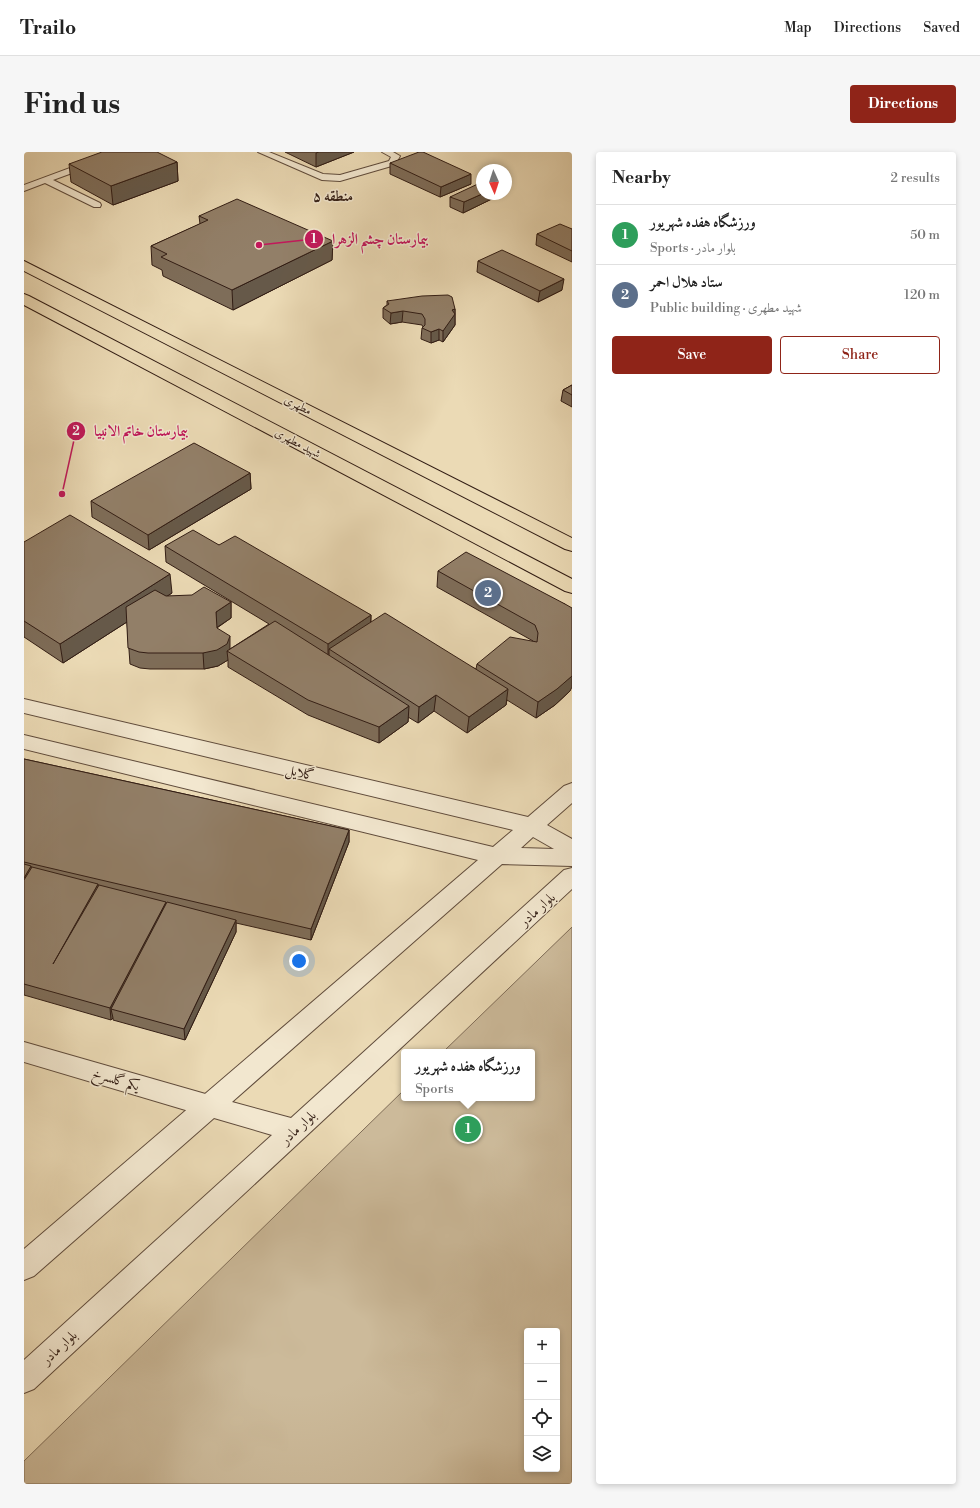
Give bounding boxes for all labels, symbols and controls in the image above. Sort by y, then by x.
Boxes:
text: Trailo [20,16,76,40]
text: Map [784,19,812,37]
text: Directions [834,19,901,37]
text: Saved [923,19,960,37]
button: Directions [850,85,956,123]
text: Find us [24,87,120,122]
north arrow [476,164,512,200]
text: Nearby [612,167,671,189]
text: 2 results [891,170,940,186]
district label: منطقه ۵ [313,187,353,206]
text: ورزشگاه هفده شهریور [650,213,756,232]
callout: بیمارستان چشم الزهرا [304,225,436,252]
text: 1 [622,227,628,243]
text: 50 m [910,227,940,243]
text: بیمارستان چشم الزهرا [332,230,429,254]
text: 1 [311,232,317,247]
text: Sports · بلوار مادر [650,240,736,256]
text: ستاد هلال احمر [650,273,723,292]
text: 2 [621,287,629,303]
text: 120 m [904,287,940,303]
text: Public building · شهید مطهری [650,300,802,316]
button: Save [612,336,772,374]
button: Share [780,336,940,374]
street label: مطهری [281,392,314,419]
callout: بیمارستان خاتم الانبیا [66,417,196,444]
text: بیمارستان خاتم الانبیا [94,422,188,444]
text: 2 [72,424,80,439]
street label: شهید مطهری [272,425,323,462]
pin: 2 [475,578,501,608]
street label: گلایل [283,761,316,786]
street label: بلوار مادر [514,889,560,932]
your location [289,951,309,971]
popup [401,1049,535,1101]
text: ورزشگاه هفده شهریور [415,1057,521,1076]
street label: یکم گلسرخ [89,1065,143,1100]
text: Sports [415,1081,454,1097]
street label: بلوار مادر [275,1106,321,1150]
pin: 1 [455,1114,481,1144]
street label: بلوار مادر [36,1326,82,1370]
map controls [524,1328,560,1472]
button: + [524,1328,560,1364]
button: − [524,1364,560,1400]
button: locate [524,1400,560,1436]
button: layers [524,1436,560,1472]

